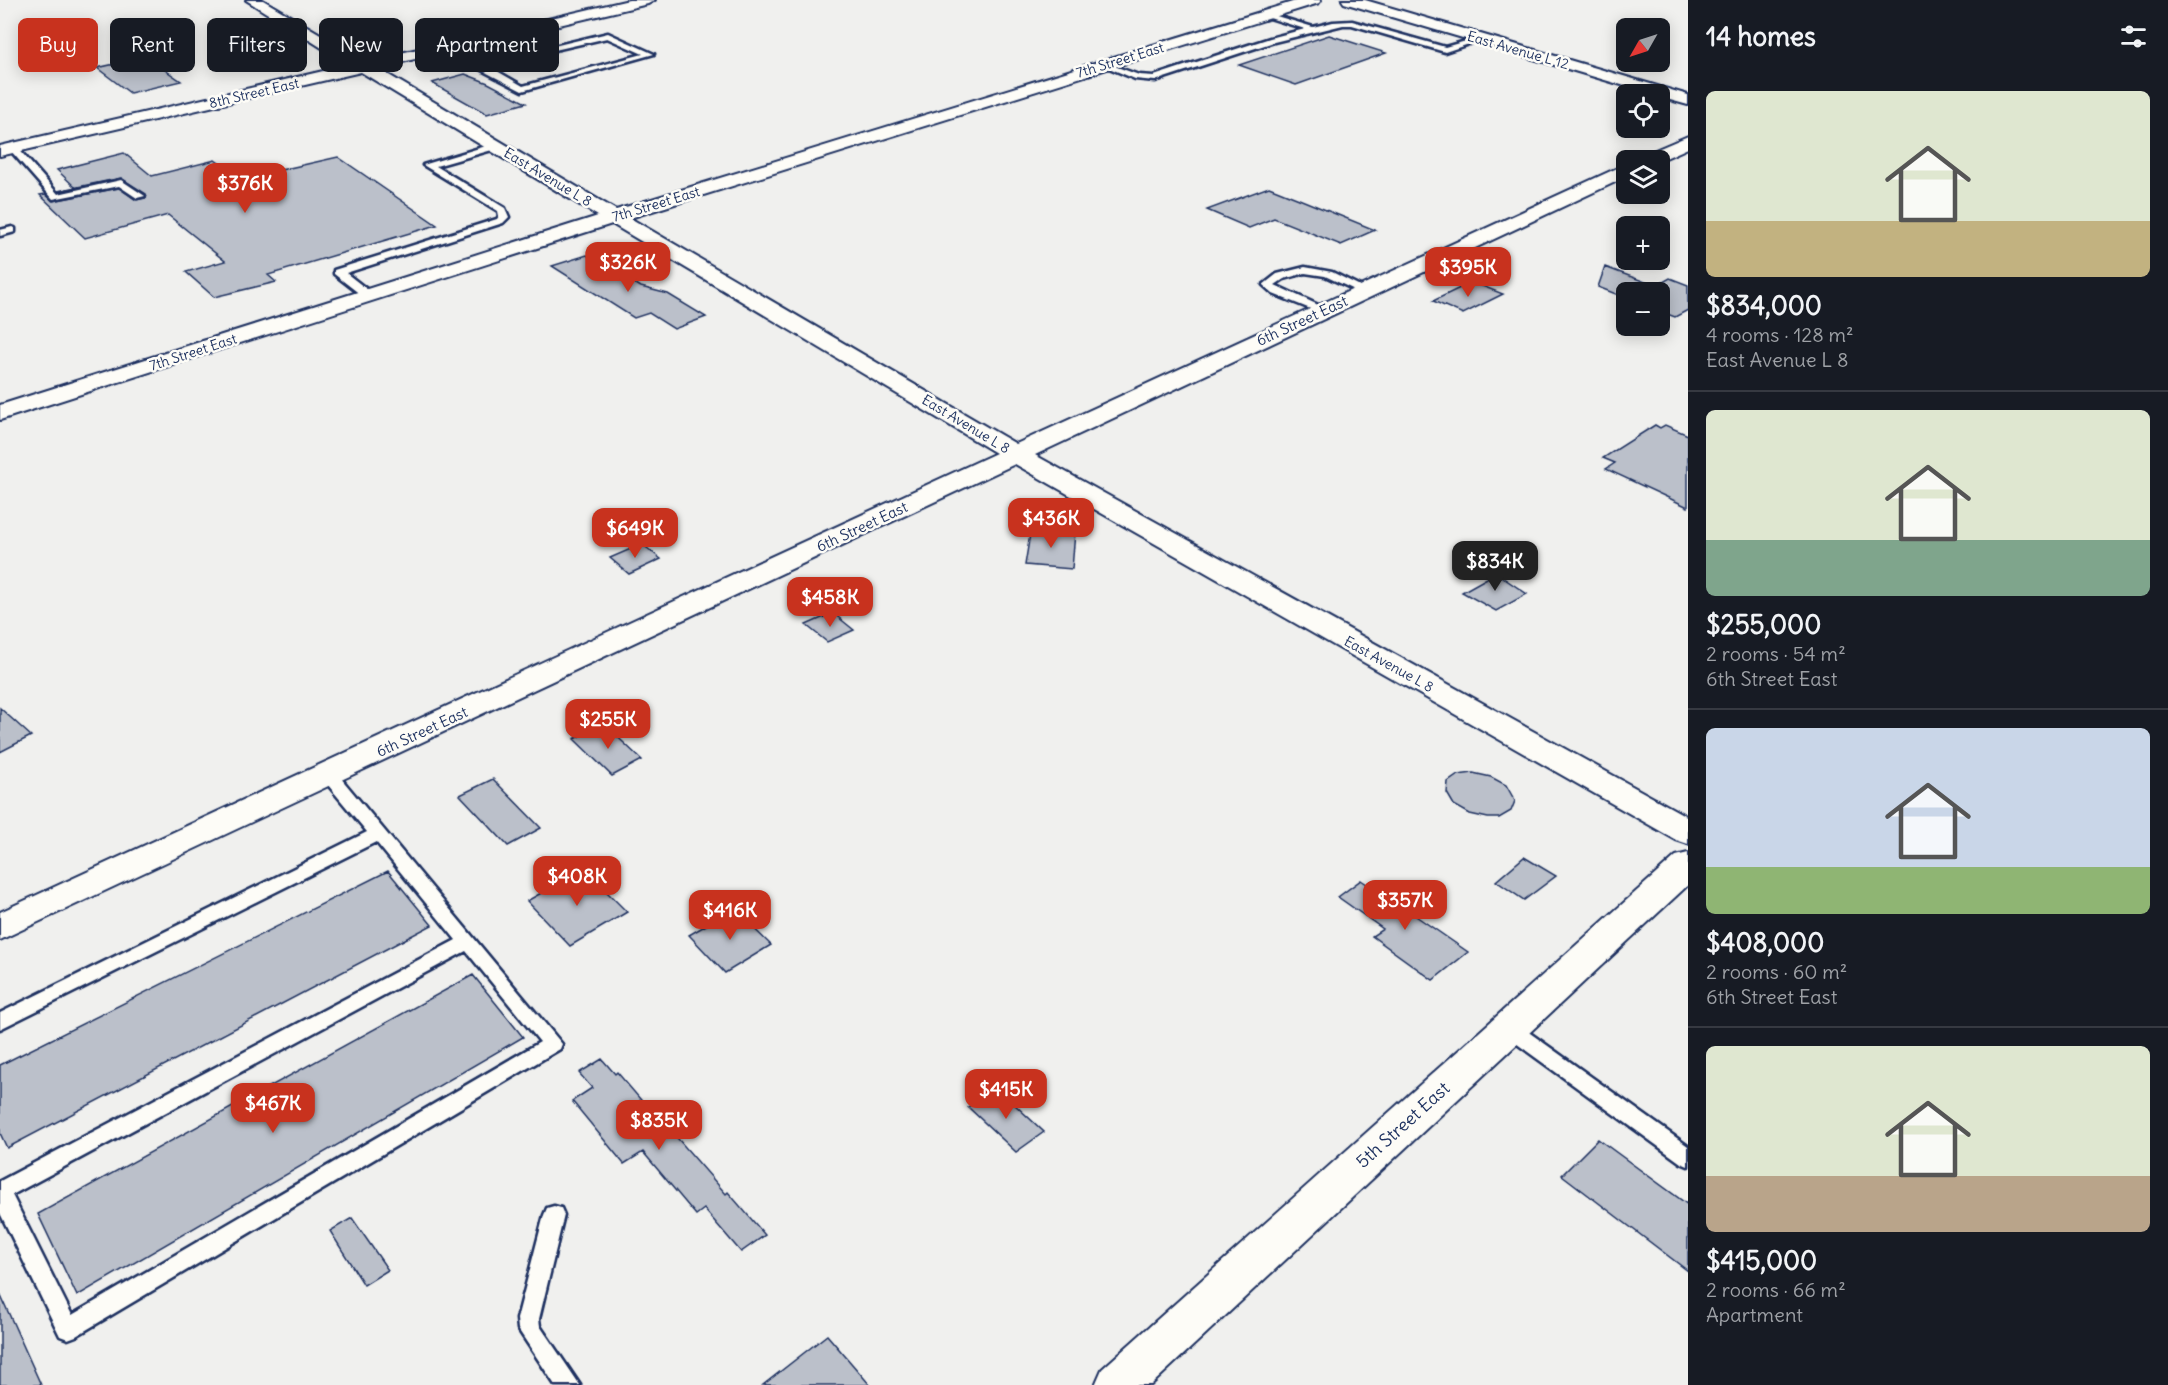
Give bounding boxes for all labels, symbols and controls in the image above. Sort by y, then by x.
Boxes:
chip: Buy [18,18,98,72]
chip: Rent [110,18,195,72]
chip: Filters [207,18,307,72]
chip: New [319,18,403,72]
chip: Apartment [415,18,559,72]
north arrow [1616,18,1670,72]
map controls [1616,18,1670,336]
text: 14 homes [1706,20,1816,53]
icon: filters [2117,20,2150,53]
street label: East Avenue L 12 [1465,27,1571,73]
street label: 7th Street East [1074,38,1166,82]
street label: 8th Street East [207,74,301,112]
button: locate [1616,84,1670,138]
icon: home [1874,130,1982,238]
street label: East Avenue L 8 [501,144,595,210]
button: layers [1616,150,1670,204]
pin: $376K [203,163,287,214]
text: $376K [217,170,273,195]
street label: 7th Street East [610,182,702,226]
button: + [1616,216,1670,270]
pin: $326K [586,242,670,293]
pin: $395K [1426,247,1510,298]
text: $326K [599,249,657,274]
text: $395K [1439,254,1497,279]
button: − [1616,282,1670,336]
text: $834,000 [1706,289,1822,322]
street label: 6th Street East [1253,291,1350,350]
text: 4 rooms · 128 m² [1706,322,1854,347]
street label: 7th Street East [147,329,239,375]
text: East Avenue L 8 [1706,347,1848,372]
street label: East Avenue L 8 [919,391,1013,457]
icon: home [1874,449,1982,557]
street label: 6th Street East [813,497,910,556]
pin: $436K [1009,498,1093,549]
text: $436K [1022,505,1080,530]
pin: $649K [593,508,677,559]
text: $649K [606,515,664,540]
pin: $834K [1453,541,1537,592]
text: $834K [1466,548,1524,573]
pin: $458K [788,577,872,628]
text: $458K [801,584,859,609]
text: $255,000 [1706,608,1821,641]
street label: East Avenue L 8 [1341,632,1437,696]
text: 2 rooms · 54 m² [1706,641,1846,666]
text: 6th Street East [1706,666,1837,691]
pin: $255K [566,699,650,750]
street label: 6th Street East [373,702,470,761]
text: $255K [579,706,637,731]
icon: home [1874,767,1982,875]
pin: $408K [535,856,619,907]
text: $408K [547,863,607,888]
pin: $357K [1363,880,1447,931]
text: $357K [1377,887,1433,912]
pin: $416K [688,890,772,941]
text: $416K [703,897,757,922]
text: $408,000 [1706,926,1824,959]
text: 2 rooms · 60 m² [1706,959,1847,984]
text: 6th Street East [1706,984,1837,1009]
pin: $415K [964,1069,1048,1120]
text: $415K [979,1076,1033,1101]
street label: 5th Street East [1351,1077,1454,1173]
pin: $467K [231,1083,315,1134]
icon: home [1874,1085,1982,1193]
text: $467K [245,1090,301,1115]
pin: $835K [617,1100,701,1151]
text: $835K [630,1107,688,1132]
text: $415,000 [1706,1244,1817,1277]
text: 2 rooms · 66 m² [1706,1277,1846,1302]
text: Apartment [1706,1302,1803,1327]

